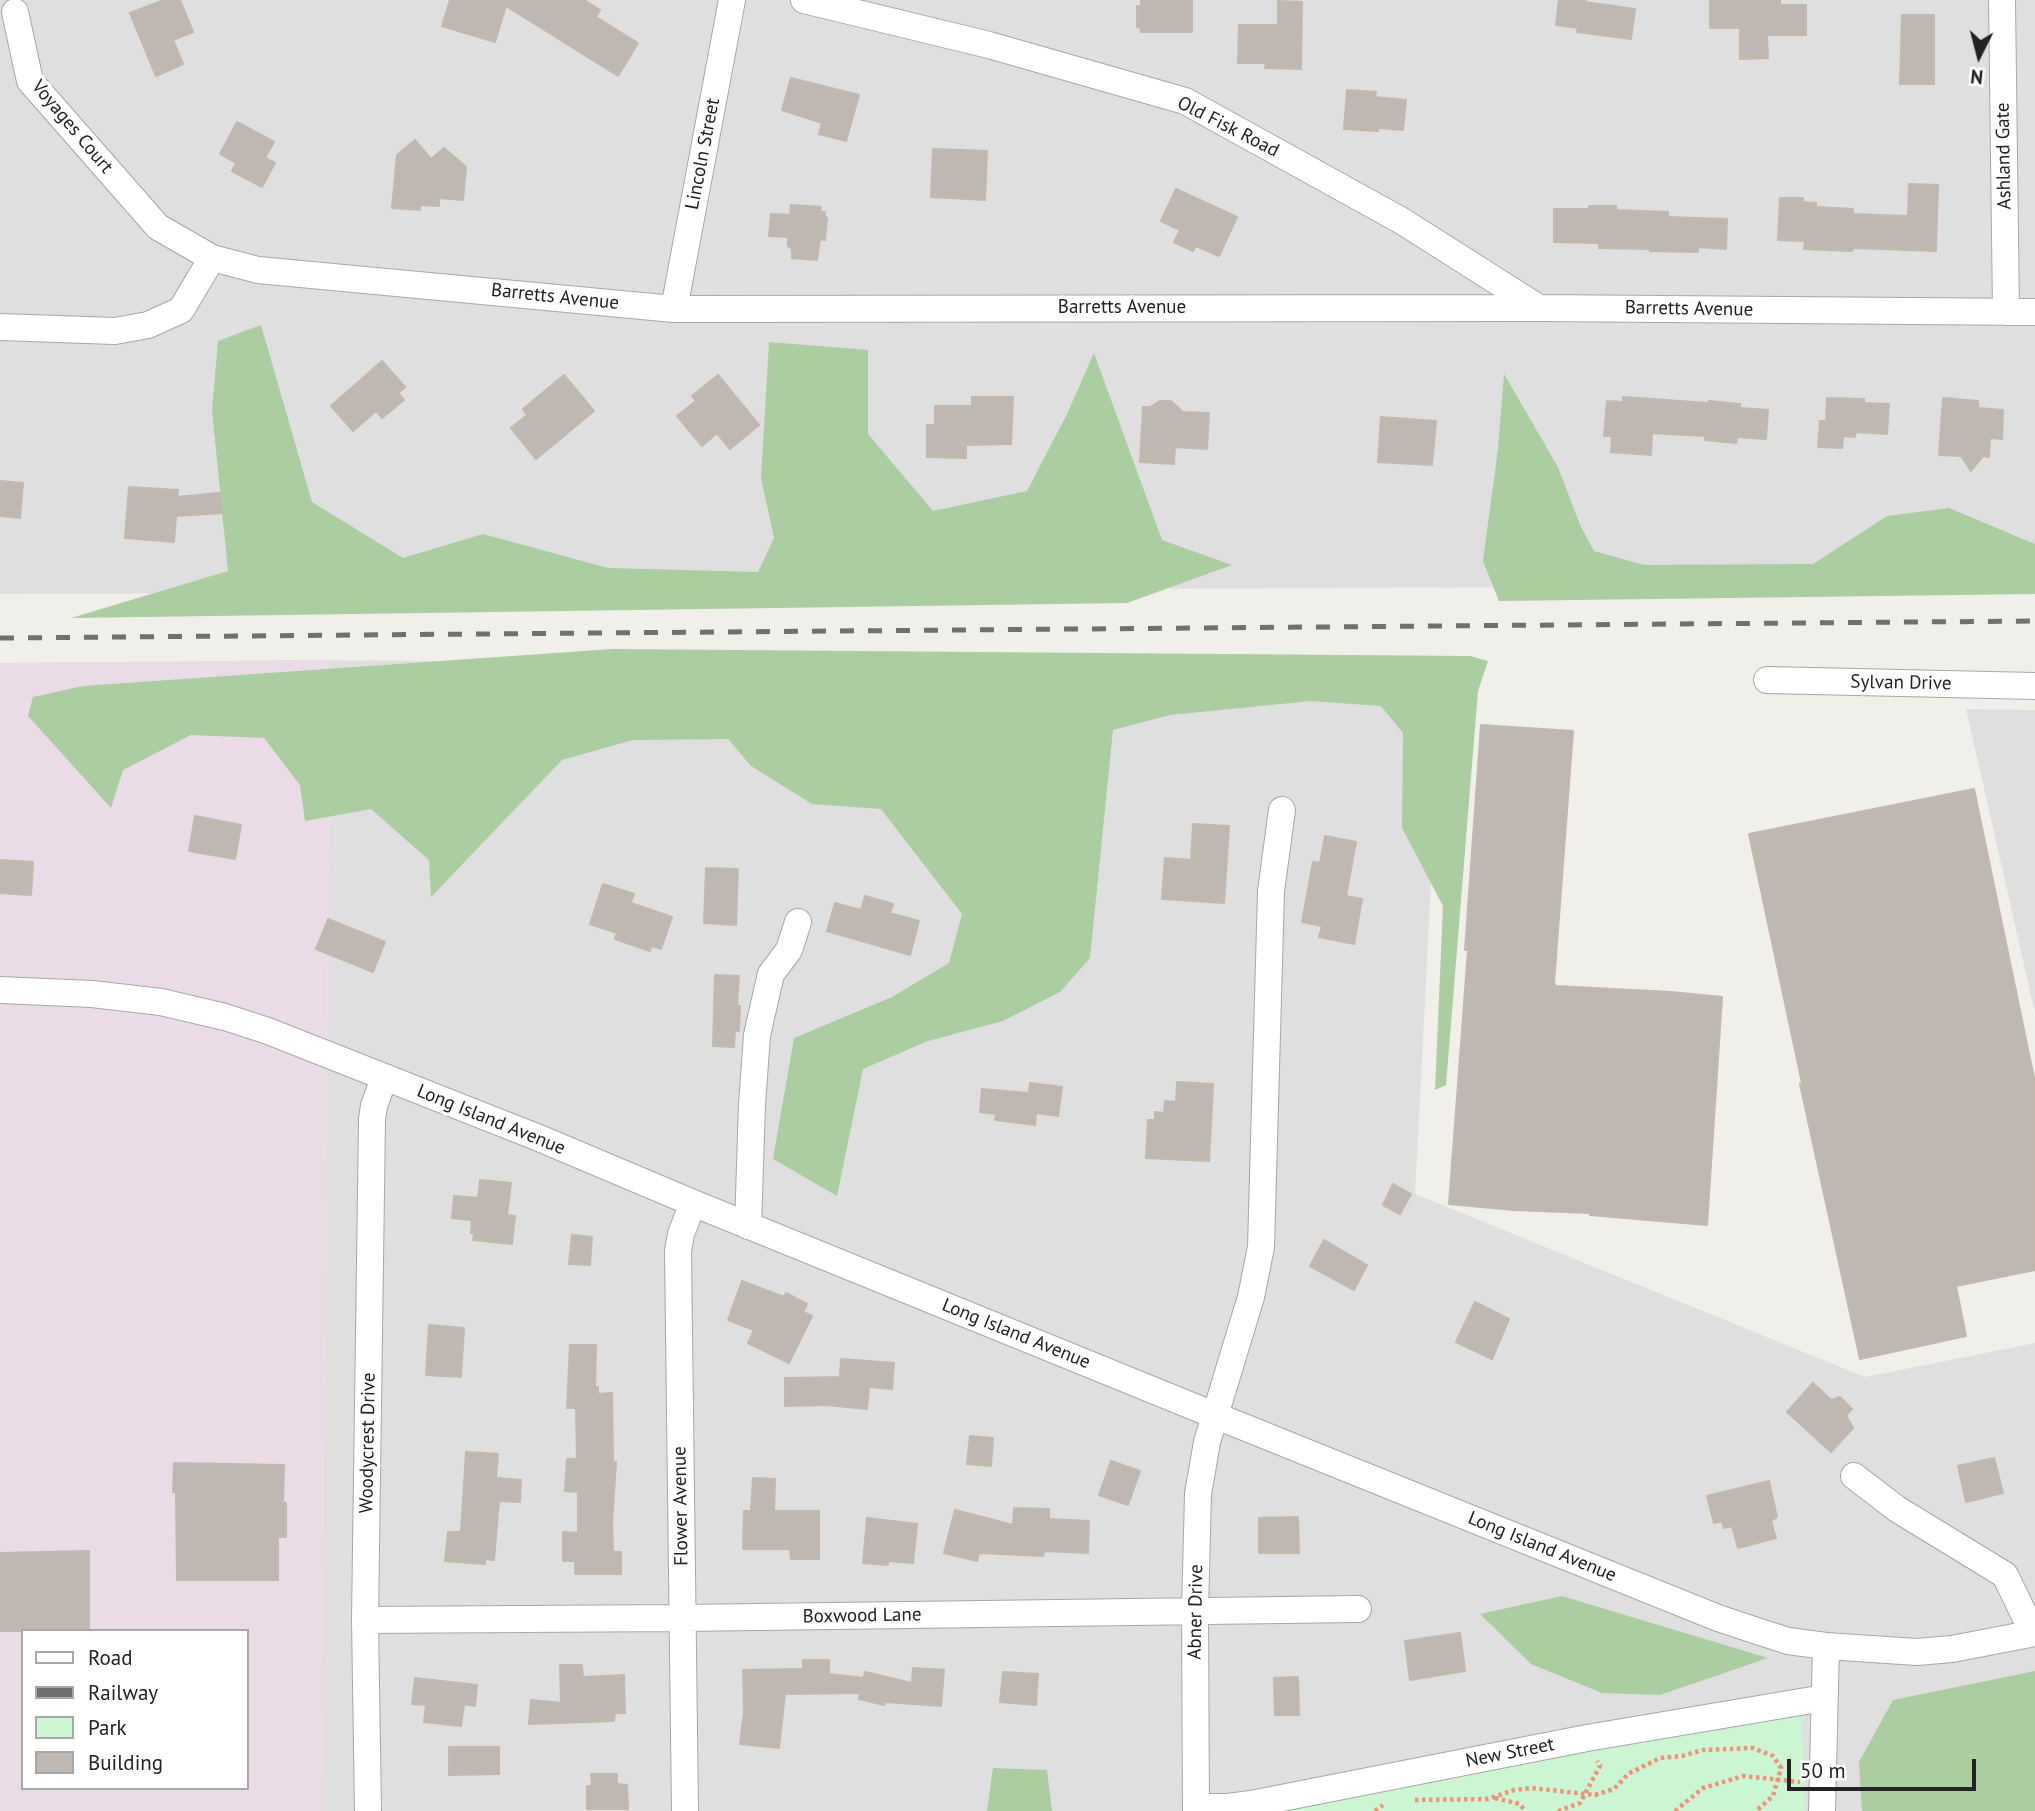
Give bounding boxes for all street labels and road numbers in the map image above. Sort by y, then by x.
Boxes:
street label: Voyages Court [26,76,118,178]
street label: Old Fisk Road [1173,92,1283,162]
street label: Lincoln Street [681,96,725,212]
street label: Ashland Gate [1992,102,2016,210]
street label: Barretts Avenue [490,279,620,315]
street label: Barretts Avenue [1625,296,1753,322]
street label: Barretts Avenue [1058,297,1186,319]
street label: Sylvan Drive [1850,671,1952,695]
street label: Long Island Avenue [413,1080,569,1160]
street label: Long Island Avenue [938,1294,1094,1374]
street label: Woodycrest Drive [355,1372,381,1514]
street label: Flower Avenue [669,1446,693,1566]
street label: Long Island Avenue [1464,1507,1620,1587]
street label: Abner Drive [1184,1564,1208,1660]
street label: Boxwood Lane [802,1604,922,1628]
street label: New Street [1464,1733,1556,1773]

